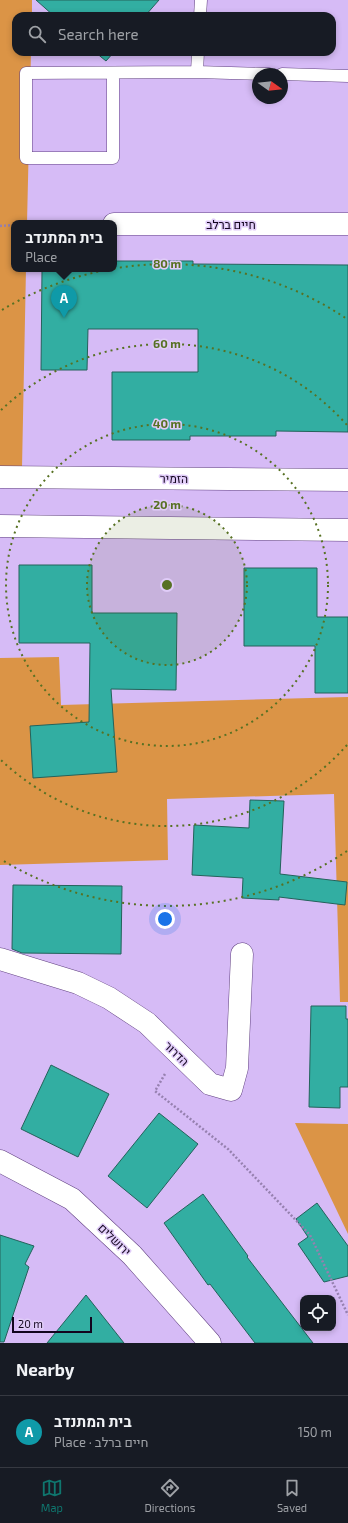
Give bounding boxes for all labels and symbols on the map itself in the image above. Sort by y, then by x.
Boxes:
north arrow [252,68,288,104]
street label: חיים ברלב [206,217,256,231]
text: 80 m [153,256,181,270]
pin: A [51,285,77,318]
text: 60 m [153,336,181,350]
text: 40 m [153,416,181,430]
street label: הזמיר [160,471,188,485]
text: 20 m [153,497,181,511]
centre of rings [160,578,174,592]
your location [155,909,175,929]
street label: הדרור [162,1038,192,1068]
street label: ירושלים [96,1220,134,1258]
scale bar [12,1315,92,1334]

